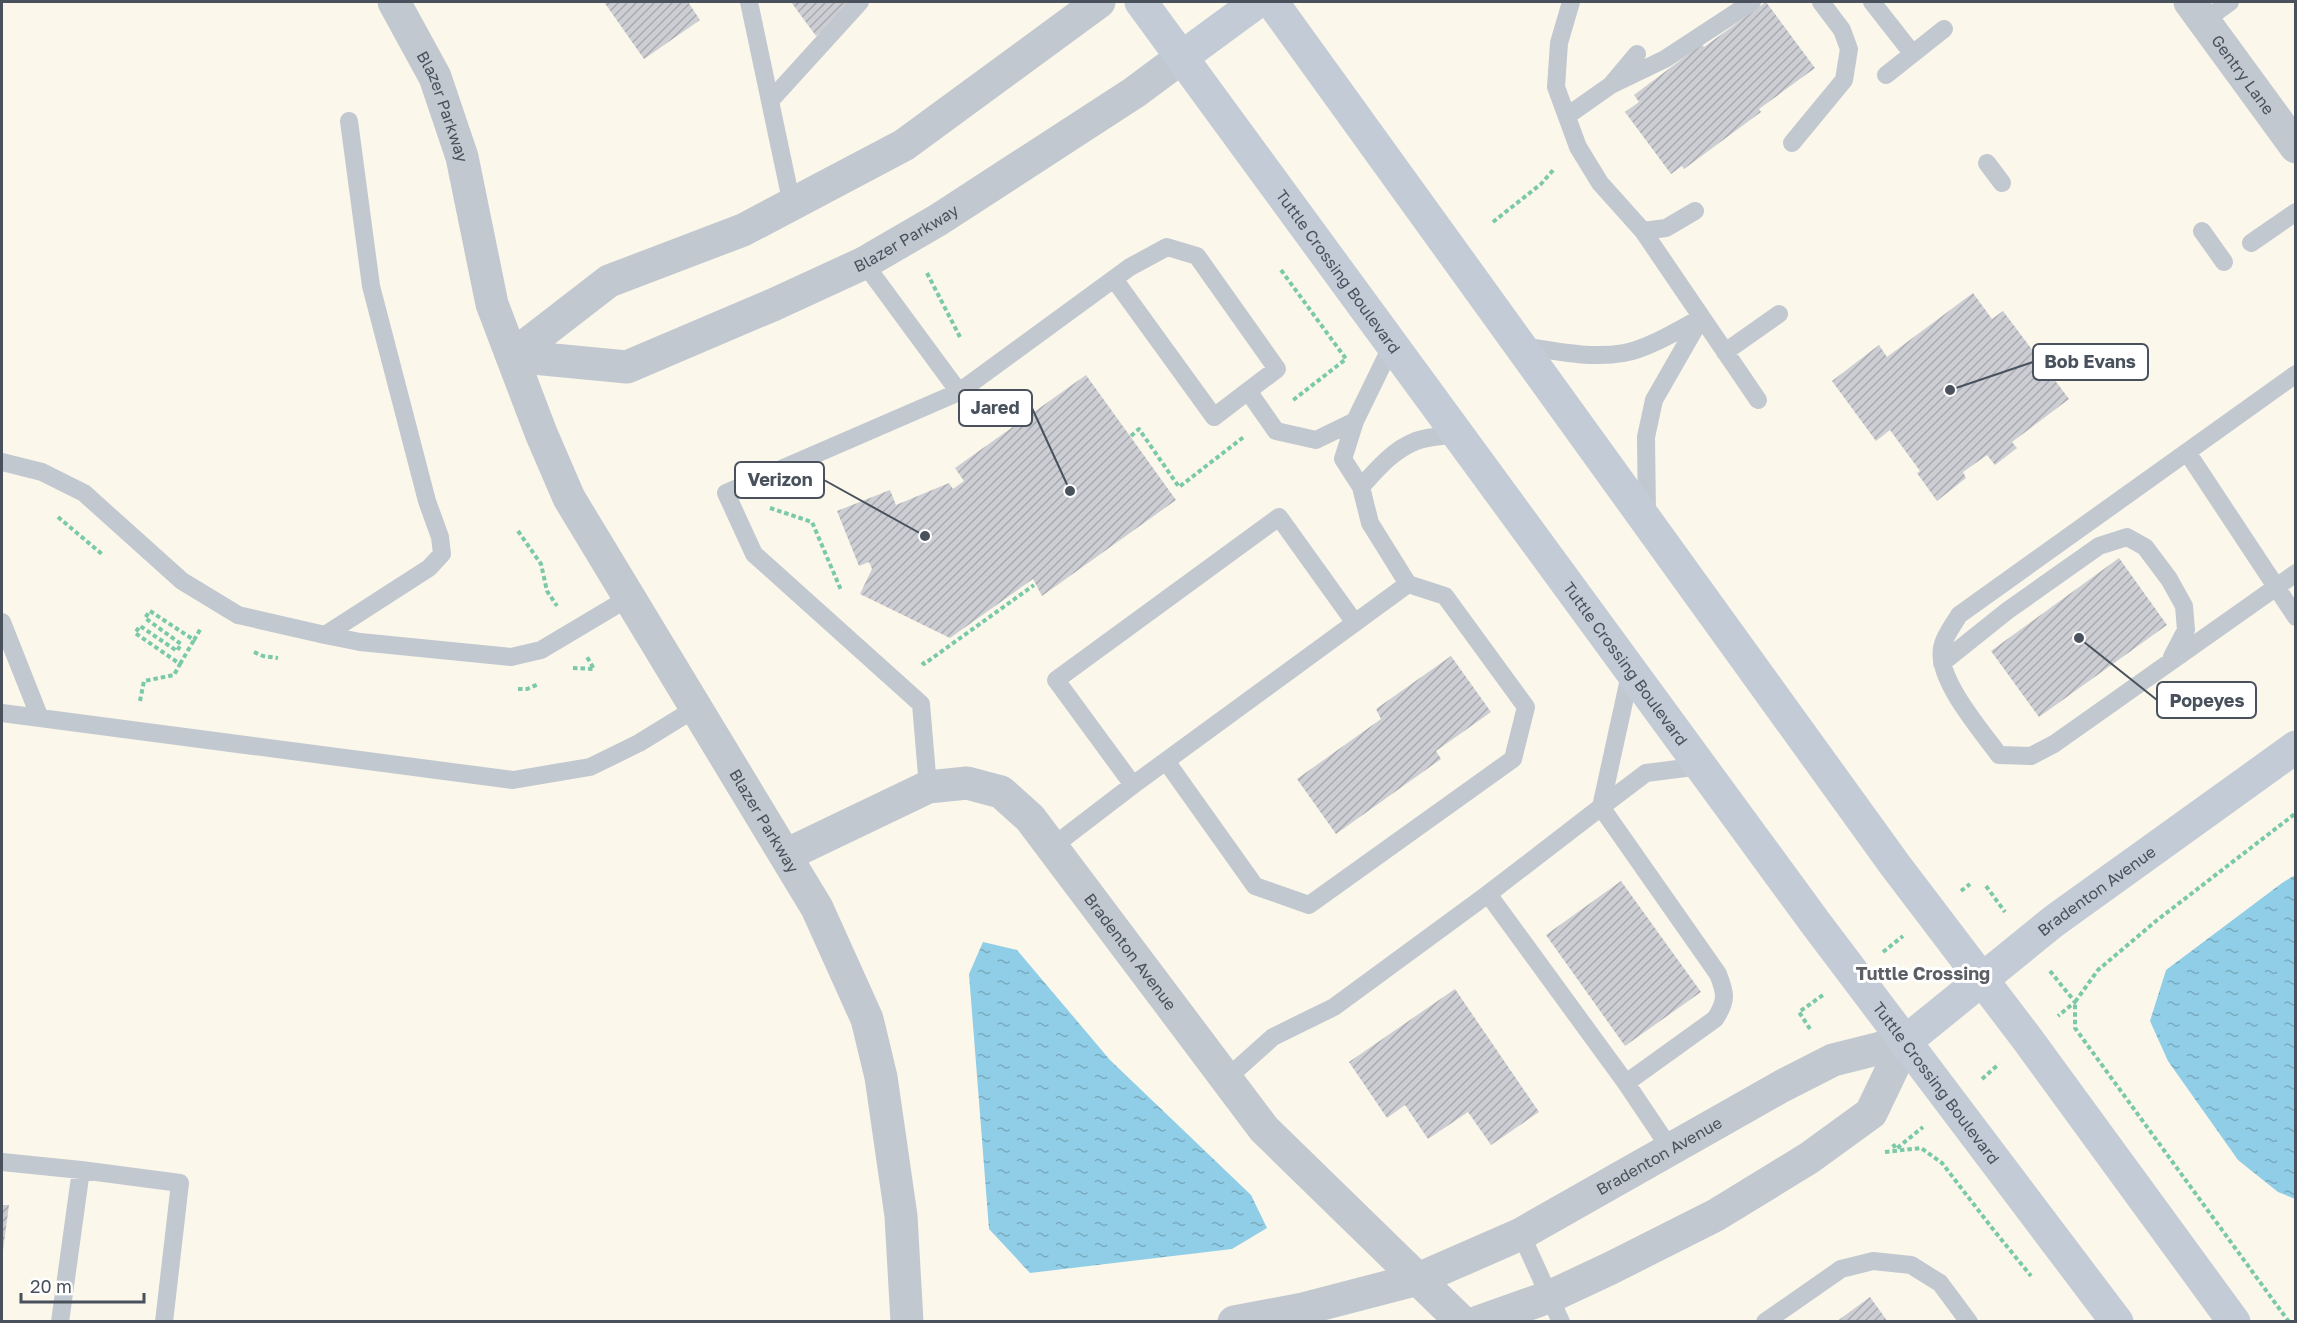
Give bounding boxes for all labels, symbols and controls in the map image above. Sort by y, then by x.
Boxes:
street label: Gentry Lane [2207,31,2279,118]
street label: Blazer Parkway [413,47,473,164]
street label: Tuttle Crossing Boulevard [1272,186,1405,357]
street label: Blazer Parkway [850,200,962,276]
callout: Bob Evans [2033,344,2148,380]
text: Bob Evans [2044,350,2136,372]
callout: Jared [959,390,1032,426]
text: Jared [970,396,1020,418]
callout: Verizon [735,462,824,498]
text: Verizon [747,468,813,490]
street label: Tuttle Crossing Boulevard [1559,578,1692,749]
callout: Popeyes [2157,682,2256,718]
text: Popeyes [2169,689,2245,711]
street label: Blazer Parkway [725,765,803,876]
street label: Bradenton Avenue [2033,841,2159,940]
street label: Bradenton Avenue [1080,889,1181,1014]
district label: Tuttle Crossing [1856,962,1990,984]
street label: Tuttle Crossing Boulevard [1869,998,2004,1168]
street label: Bradenton Avenue [1593,1112,1725,1199]
scale bar [21,1266,144,1304]
text: 20 m [30,1275,72,1297]

